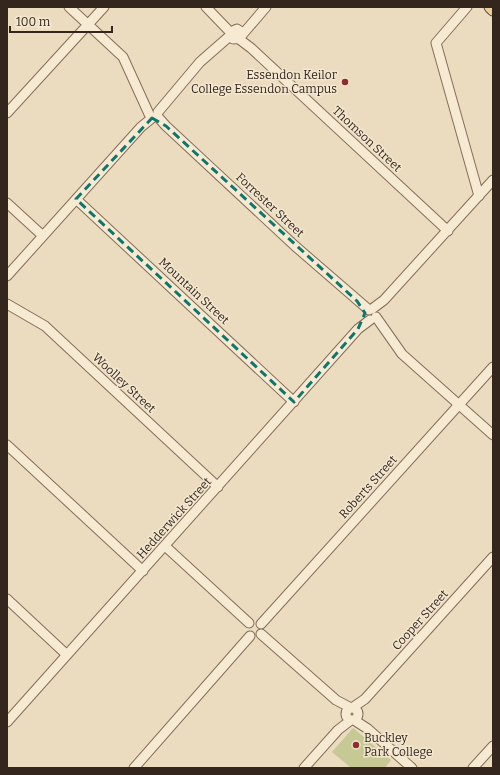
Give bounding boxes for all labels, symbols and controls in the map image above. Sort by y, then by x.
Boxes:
scale bar [10,8,112,34]
text: 100 m [16,15,51,29]
place label: Essendon Keilor College Essendon Campus [191,68,338,96]
marker: Essendon Keilor College Essendon Campus [340,77,350,87]
street label: Thomson Street [330,103,405,175]
street label: Forrester Street [233,170,307,241]
street label: Mountain Street [156,255,232,327]
street label: Woolley Street [90,350,159,416]
street label: Roberts Street [336,452,400,521]
street label: Hedderwick Street [134,474,215,561]
street label: Cooper Street [389,586,451,653]
place label: Buckley Park College [364,731,433,759]
marker: Buckley Park College [351,740,361,750]

